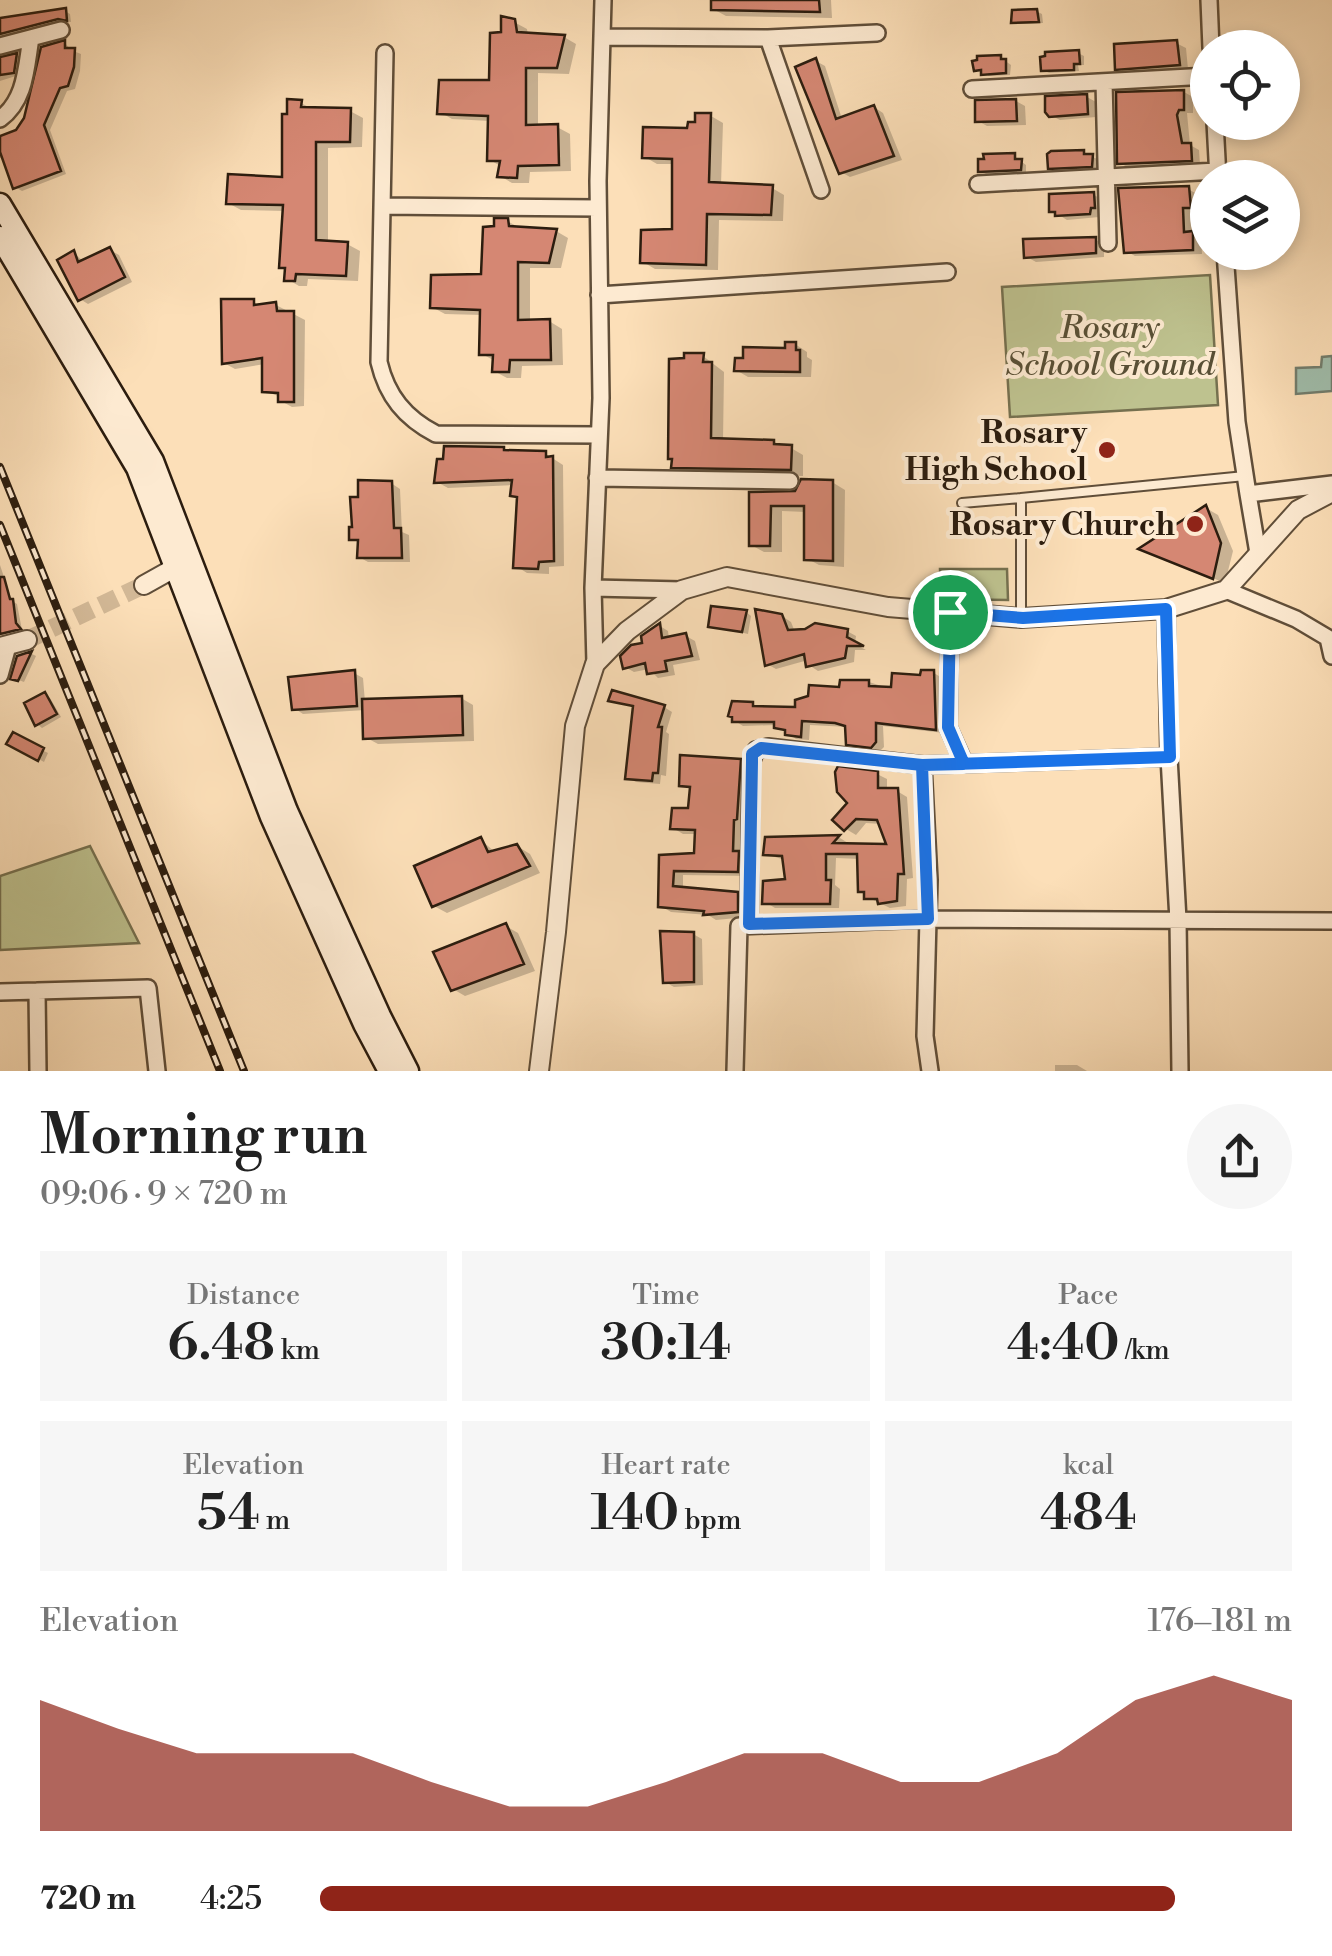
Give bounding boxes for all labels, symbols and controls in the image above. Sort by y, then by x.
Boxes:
map controls [1190,30,1300,270]
button: locate [1190,30,1300,140]
button: layers [1190,160,1300,270]
park label: Rosary School Ground [1006,308,1217,385]
place label: Rosary High School [905,413,1088,490]
marker: Rosary High School [1096,439,1118,461]
place label: Rosary Church [949,505,1175,545]
marker: Rosary Church [1184,513,1206,535]
pin [908,570,993,655]
icon: arrive [923,585,978,640]
text: Morning run [40,1102,368,1171]
button: share [1187,1104,1292,1209]
text: 09:06 · 9 × 720 m [40,1174,288,1214]
text: Distance [187,1278,300,1313]
text: Time [632,1278,700,1313]
text: Pace [1058,1278,1118,1313]
text: 6.48 [167,1313,275,1375]
text: 30:14 [601,1313,731,1375]
text: 4:40 [1007,1313,1120,1375]
text: km [275,1333,320,1368]
text: /km [1120,1333,1170,1368]
text: Elevation [183,1448,304,1483]
text: Heart rate [601,1448,731,1483]
text: kcal [1063,1448,1114,1483]
text: 54 [197,1483,260,1545]
text: 140 [590,1483,679,1545]
text: 484 [1040,1483,1137,1545]
text: m [260,1503,290,1538]
text: bpm [679,1503,742,1538]
text: Elevation [40,1601,179,1641]
text: 176–181 m [1148,1601,1292,1641]
text: 720 m [40,1879,136,1919]
text: 4:25 [200,1879,262,1919]

